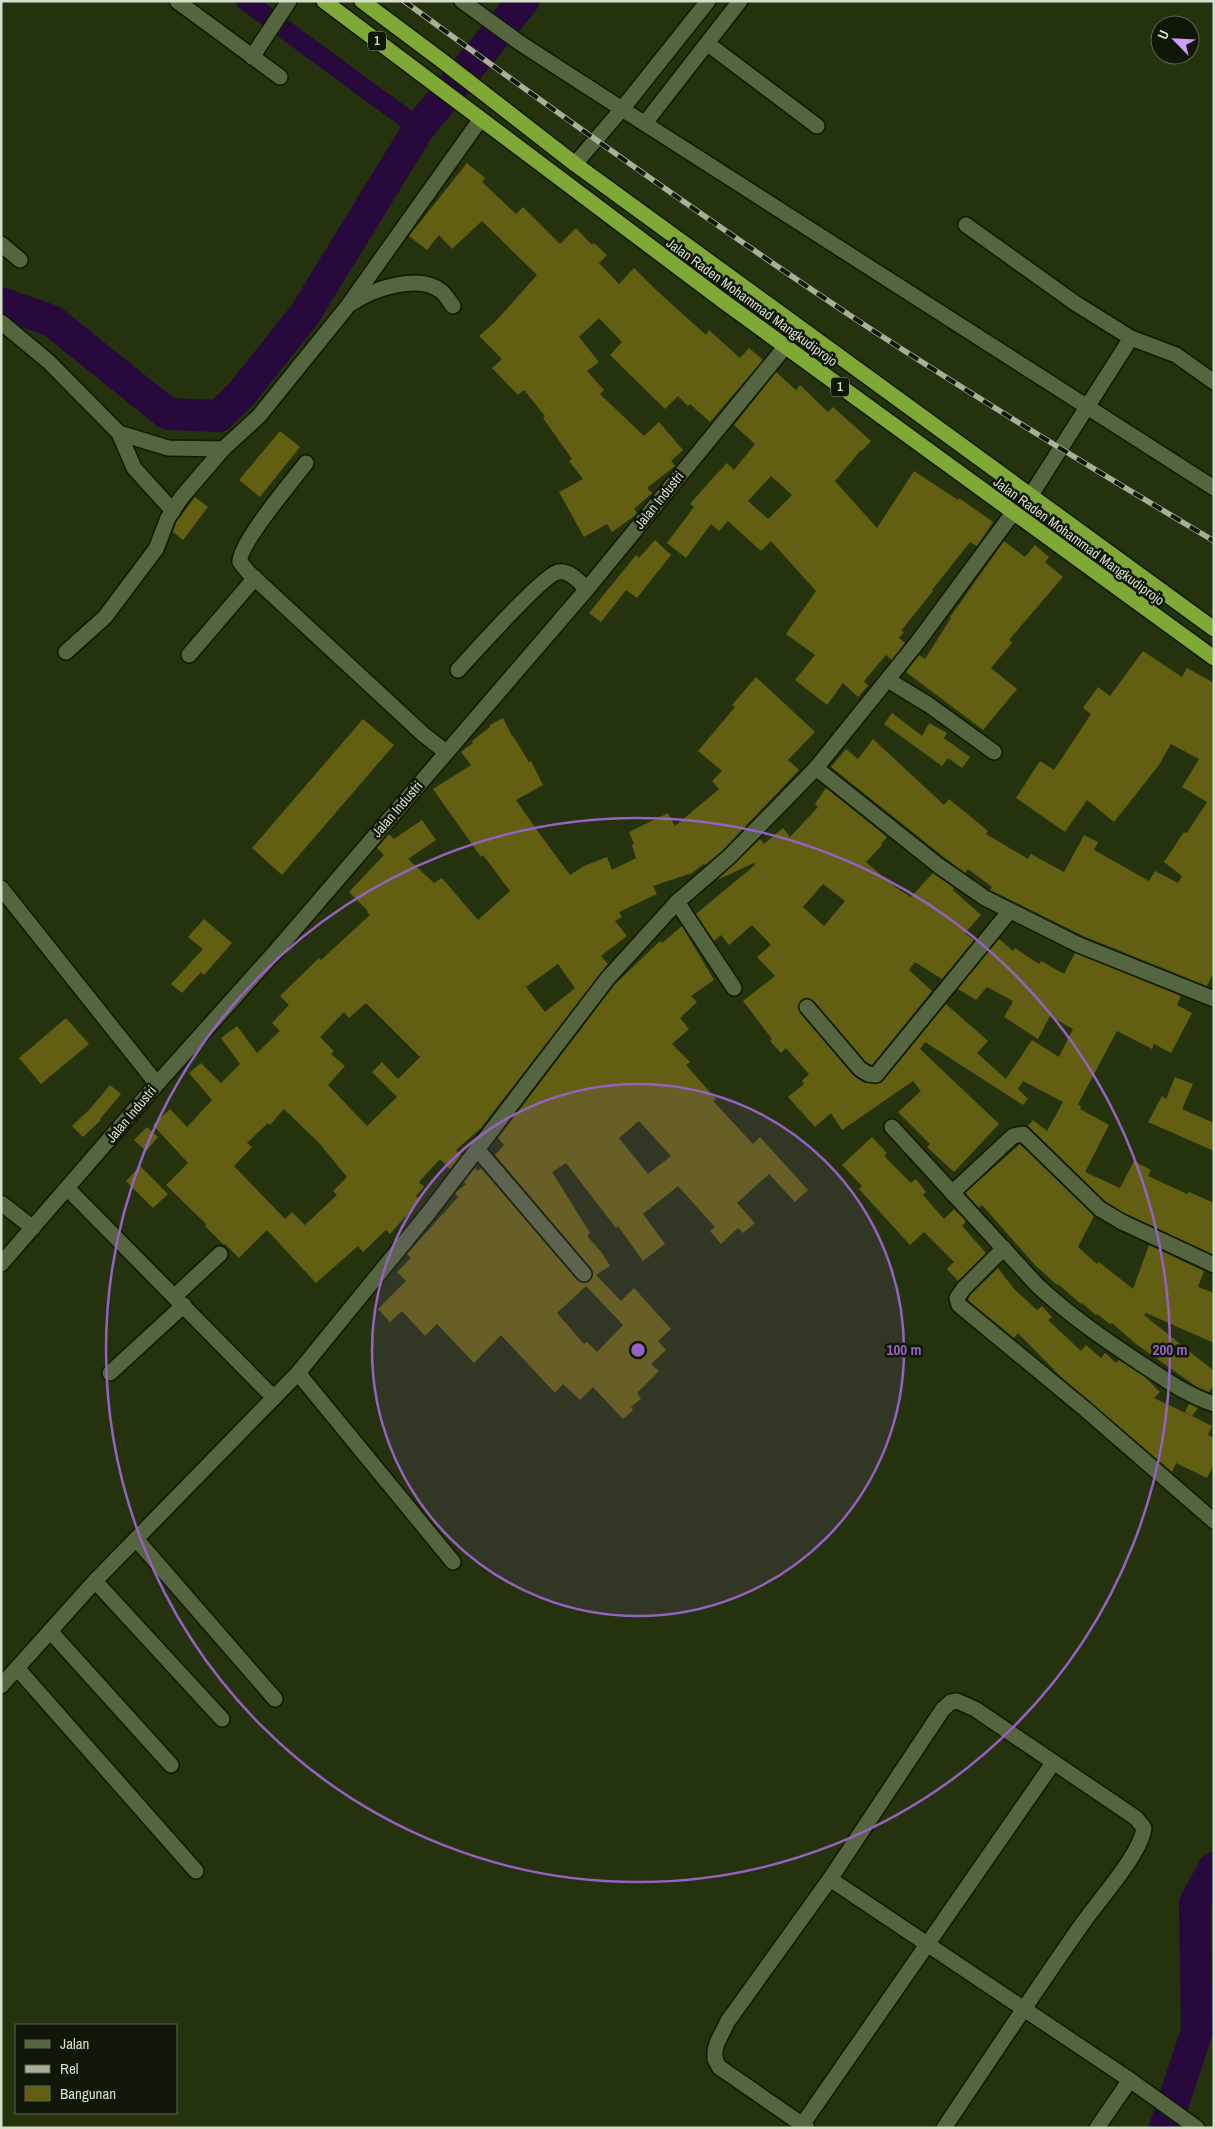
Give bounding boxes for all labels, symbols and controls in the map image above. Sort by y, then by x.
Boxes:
north arrow [1150,15,1200,65]
text: U [1153,27,1173,42]
road number: 1 [368,31,386,50]
street label: Jalan Raden Mohammad Mangkudiprojo [663,234,841,370]
road number: 1 [831,378,849,397]
street label: Jalan Industri [630,468,688,532]
street label: Jalan Raden Mohammad Mangkudiprojo [990,473,1168,609]
street label: Jalan Industri [368,777,426,841]
street label: Jalan Industri [102,1082,160,1146]
text: 100 m [887,1339,921,1360]
text: 200 m [1153,1339,1187,1360]
centre of rings [629,1341,647,1359]
legend [15,2024,178,2114]
text: Jalan [60,2033,89,2054]
text: Rel [60,2058,78,2079]
text: Bangunan [60,2083,116,2104]

